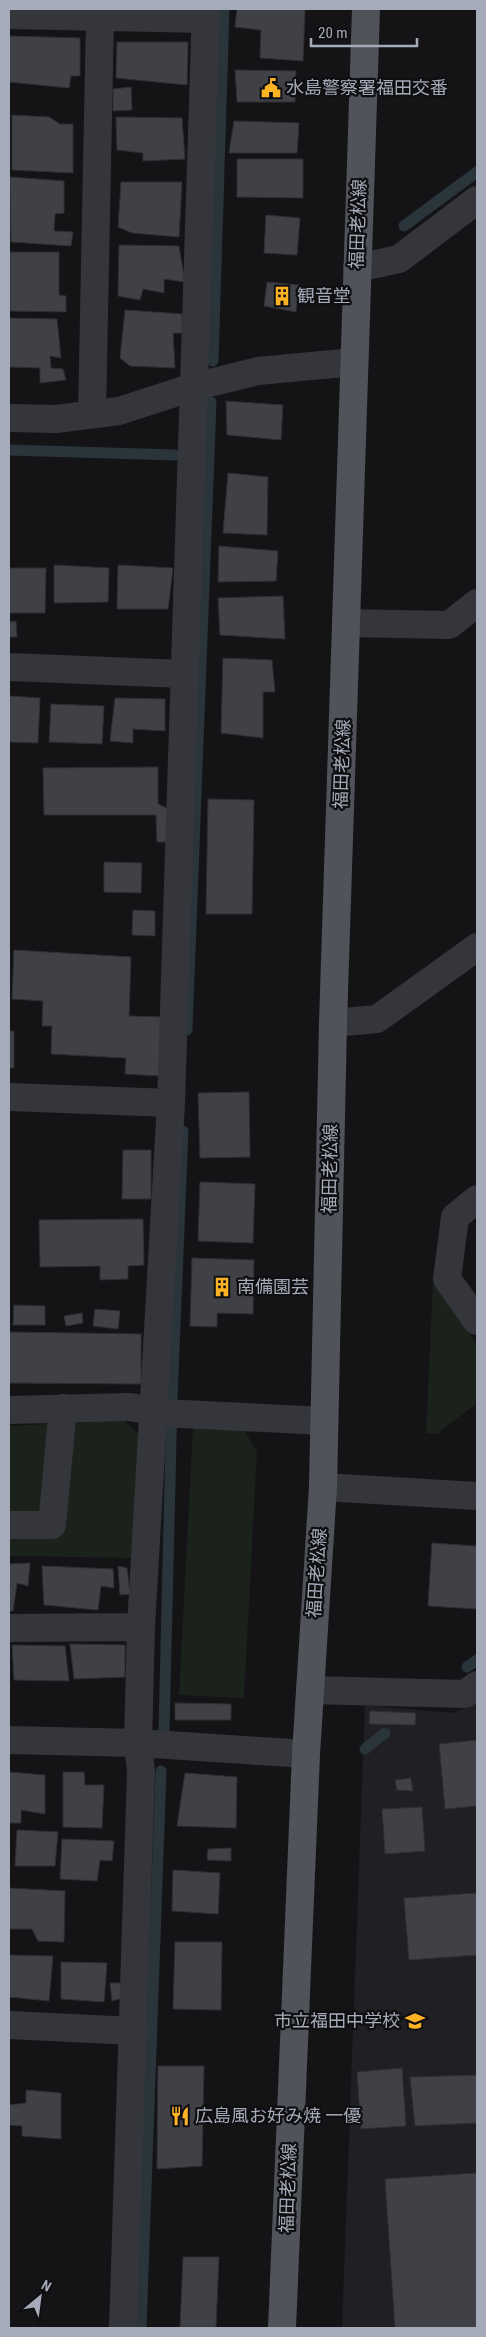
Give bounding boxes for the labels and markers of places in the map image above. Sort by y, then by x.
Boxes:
public building icon: 水島警察署福田交番 [260,77,282,99]
place label: 水島警察署福田交番 [286,77,448,98]
building icon: 観音堂 [271,285,293,307]
place label: 観音堂 [297,285,351,306]
building icon: 南備園芸 [211,1276,233,1298]
place label: 南備園芸 [237,1276,309,1297]
place label: 市立福田中学校 [274,2010,400,2031]
school or university icon: 市立福田中学校 [404,2010,426,2032]
restaurant icon: 広島風お好み焼 一優 [169,2105,191,2127]
place label: 広島風お好み焼 一優 [195,2105,361,2126]

